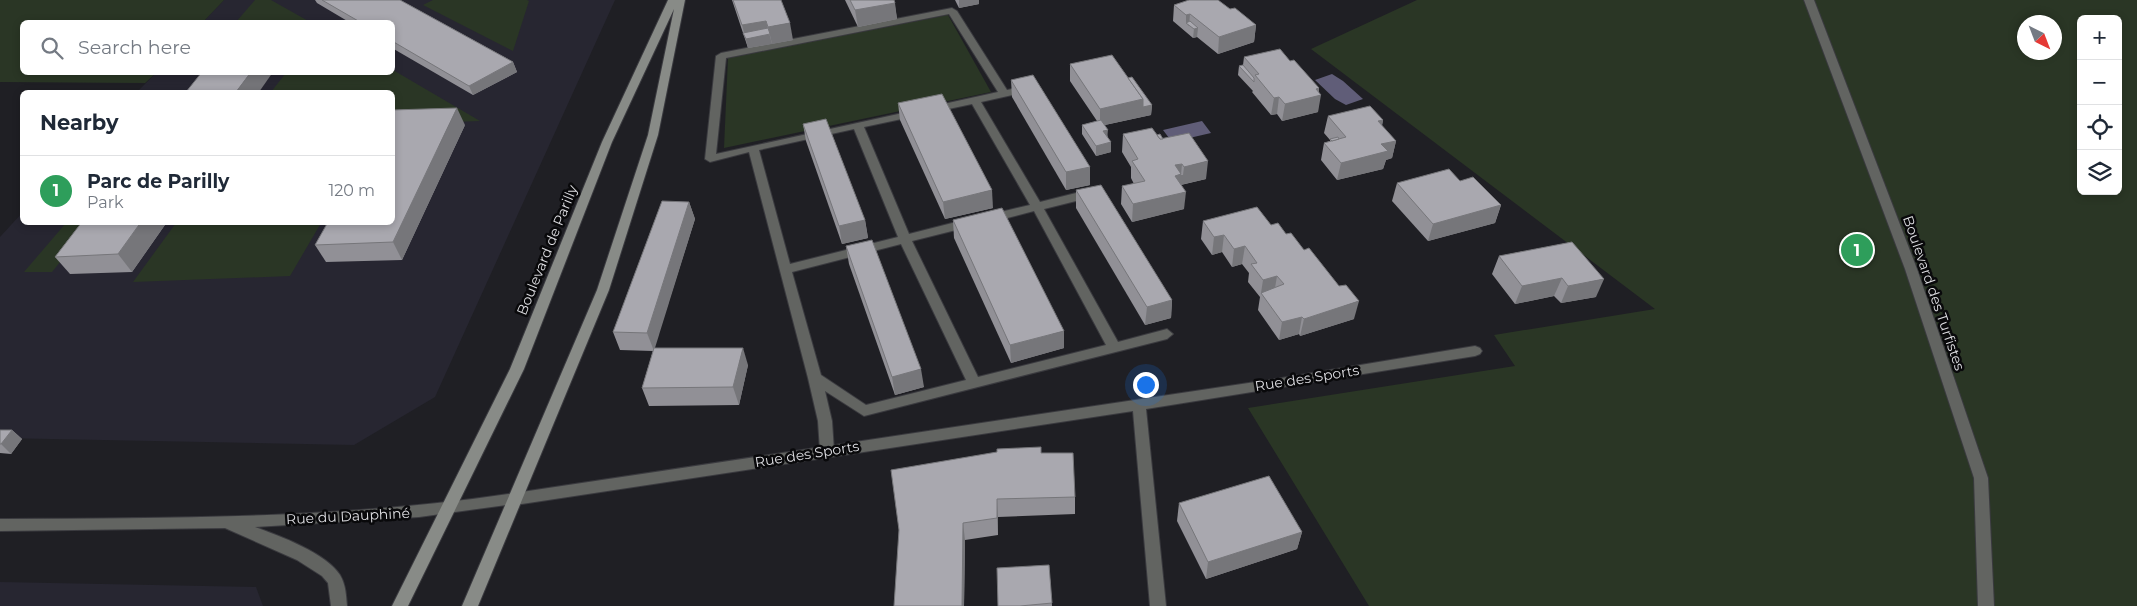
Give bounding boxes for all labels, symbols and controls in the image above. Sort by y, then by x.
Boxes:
north arrow [2017,15,2062,60]
map controls [2077,15,2122,195]
button: + [2077,15,2122,60]
search box [20,20,395,75]
icon: search [38,34,66,62]
text: Search here [78,36,191,59]
button: − [2077,60,2122,105]
button: locate [2077,105,2122,150]
text: Nearby [40,110,119,135]
button: layers [2077,150,2122,195]
text: Parc de Parilly [87,170,229,193]
text: 1 [53,181,59,200]
text: 120 m [328,181,375,200]
street label: Boulevard de Parilly [513,182,582,318]
text: Park [87,193,124,212]
street label: Boulevard des Turfistes [1899,213,1969,373]
pin: 1 [1841,231,1873,269]
street label: Rue des Sports [1254,361,1361,395]
your location [1133,372,1159,398]
street label: Rue des Sports [754,437,861,471]
street label: Rue du Dauphiné [286,504,410,528]

